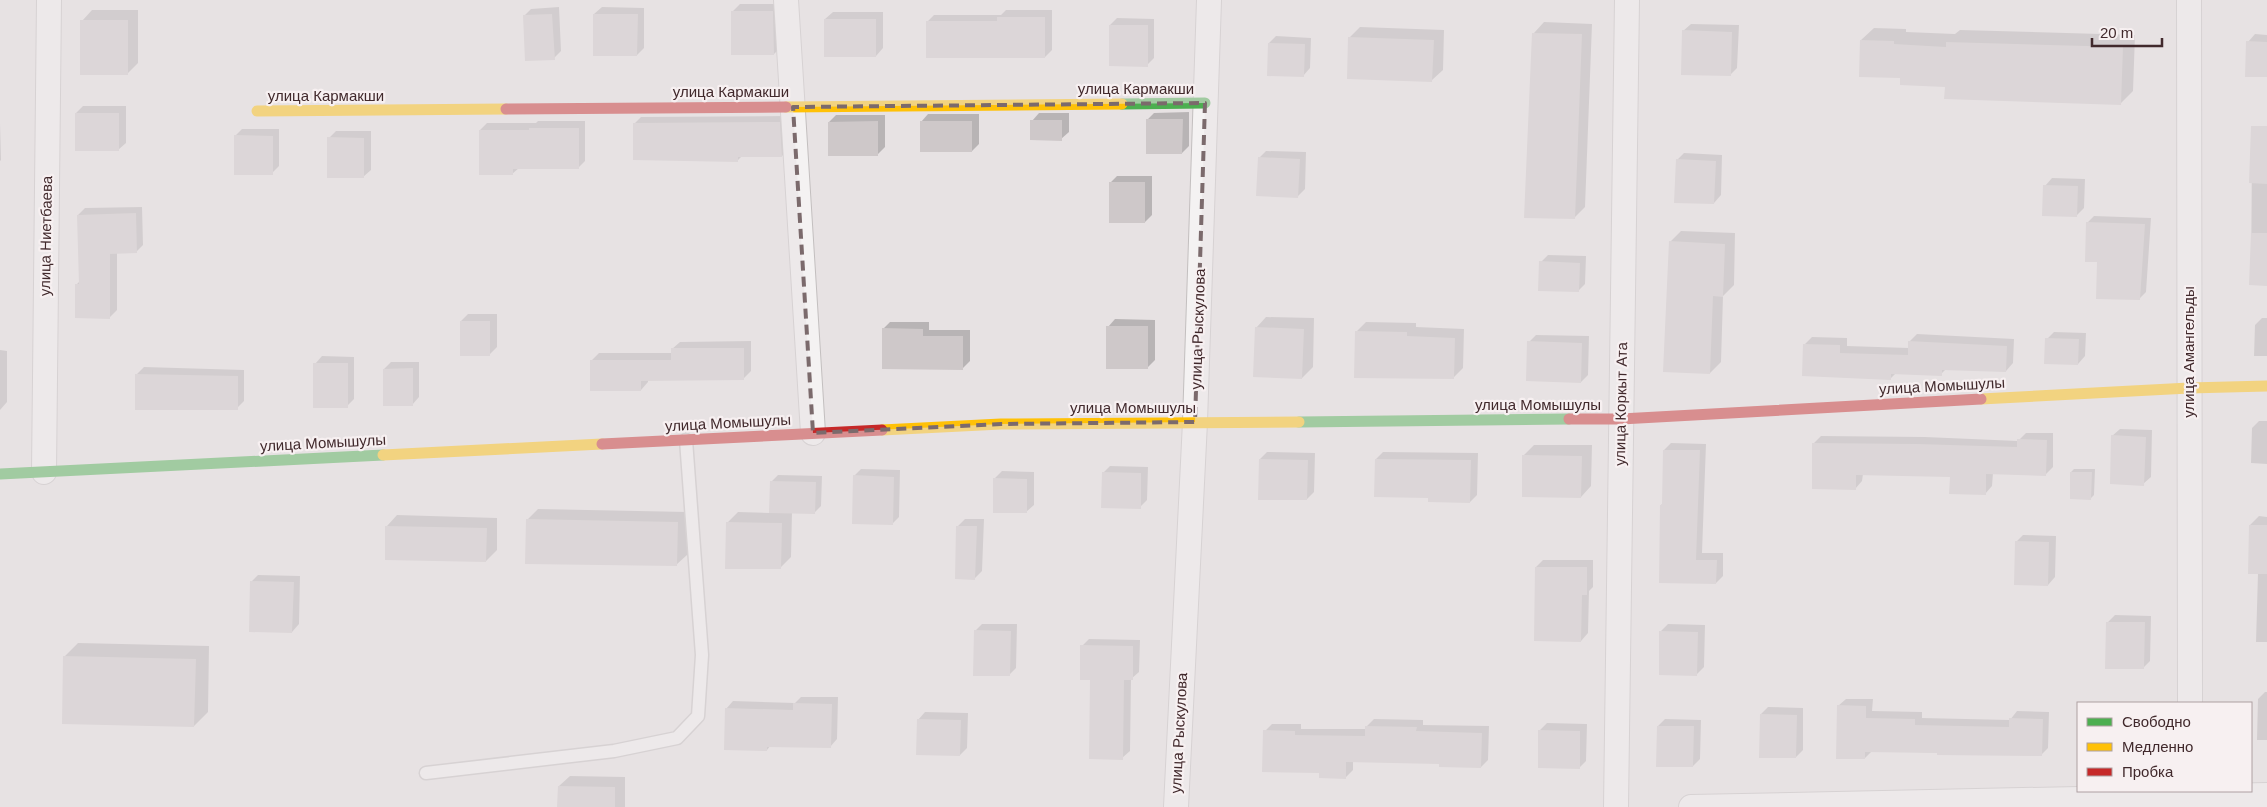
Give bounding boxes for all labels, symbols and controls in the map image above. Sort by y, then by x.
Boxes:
scale bar [2092,15,2162,47]
text: 20 m [2100,24,2133,41]
street label: улица Кармакши [1078,80,1194,97]
street label: улица Кармакши [673,83,789,100]
street label: улица Кармакши [268,87,384,104]
street label: улица Ниетбаева [36,175,55,296]
street label: улица Рыскулова [1187,268,1208,390]
street label: улица Амангельды [2180,286,2197,418]
street label: улица Коркыт Ата [1611,341,1630,466]
street label: улица Момышулы [1878,374,2005,397]
street label: улица Момышулы [1475,396,1601,413]
street label: улица Момышулы [1070,399,1196,416]
street label: улица Момышулы [664,411,791,434]
street label: улица Момышулы [259,431,386,454]
street label: улица Рыскулова [1167,671,1190,794]
legend [2077,702,2252,792]
text: Свободно [2122,713,2191,730]
text: Медленно [2122,738,2193,755]
text: Пробка [2122,763,2174,780]

